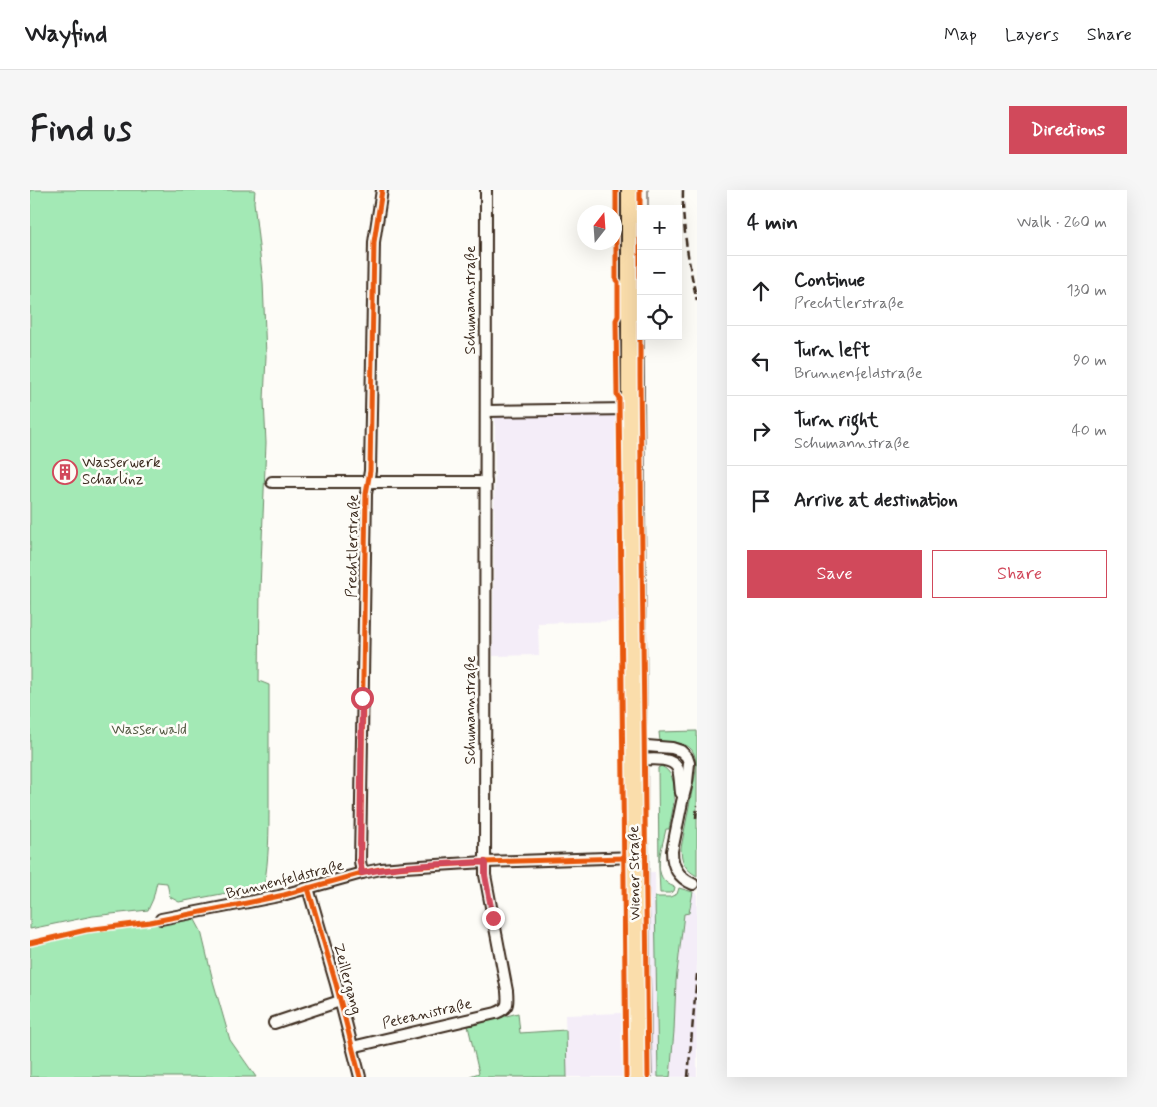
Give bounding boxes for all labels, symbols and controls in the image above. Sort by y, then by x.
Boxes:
text: Wayfind [25,19,107,50]
text: Map [944,23,977,47]
text: Layers [1005,23,1059,47]
text: Share [1087,23,1132,47]
button: Directions [1009,106,1127,154]
text: Find us [30,107,132,153]
north arrow [577,205,622,250]
map controls [637,205,682,340]
button: + [637,205,682,250]
text: 4 min [747,209,798,237]
text: Walk · 260 m [1017,212,1107,233]
street label: Schumannstraße [461,246,481,354]
button: − [637,250,682,295]
text: Continue [794,268,865,293]
icon: ahead [747,277,775,305]
text: 130 m [1066,280,1107,301]
text: Prechtlerstraße [794,293,904,314]
button: locate [637,295,682,340]
text: Turn left [794,338,870,363]
icon: left [747,347,775,375]
text: 90 m [1073,350,1107,371]
text: Brunnenfeldstraße [794,363,923,384]
text: Turn right [794,408,878,433]
icon: right [747,417,775,445]
text: 40 m [1071,420,1107,441]
text: Schumannstraße [794,433,910,454]
place label: Wasserwerk Scharlinz [82,453,161,490]
building icon: Wasserwerk Scharlinz [52,459,78,485]
icon: arrive [747,487,775,515]
text: Arrive at destination [794,488,958,513]
street label: Prechtlerstraße [342,494,364,598]
button: Save [747,550,922,598]
button: Share [932,550,1107,598]
street label: Schumannstraße [461,656,481,764]
route start [351,687,374,710]
park label: Wasserwald [111,720,187,740]
street label: Wiener Straße [624,826,646,920]
street label: Brunnenfeldstraße [224,856,346,904]
route end [482,907,505,930]
street label: Zeillergang [327,941,366,1017]
street label: Peteanistraße [380,994,474,1034]

